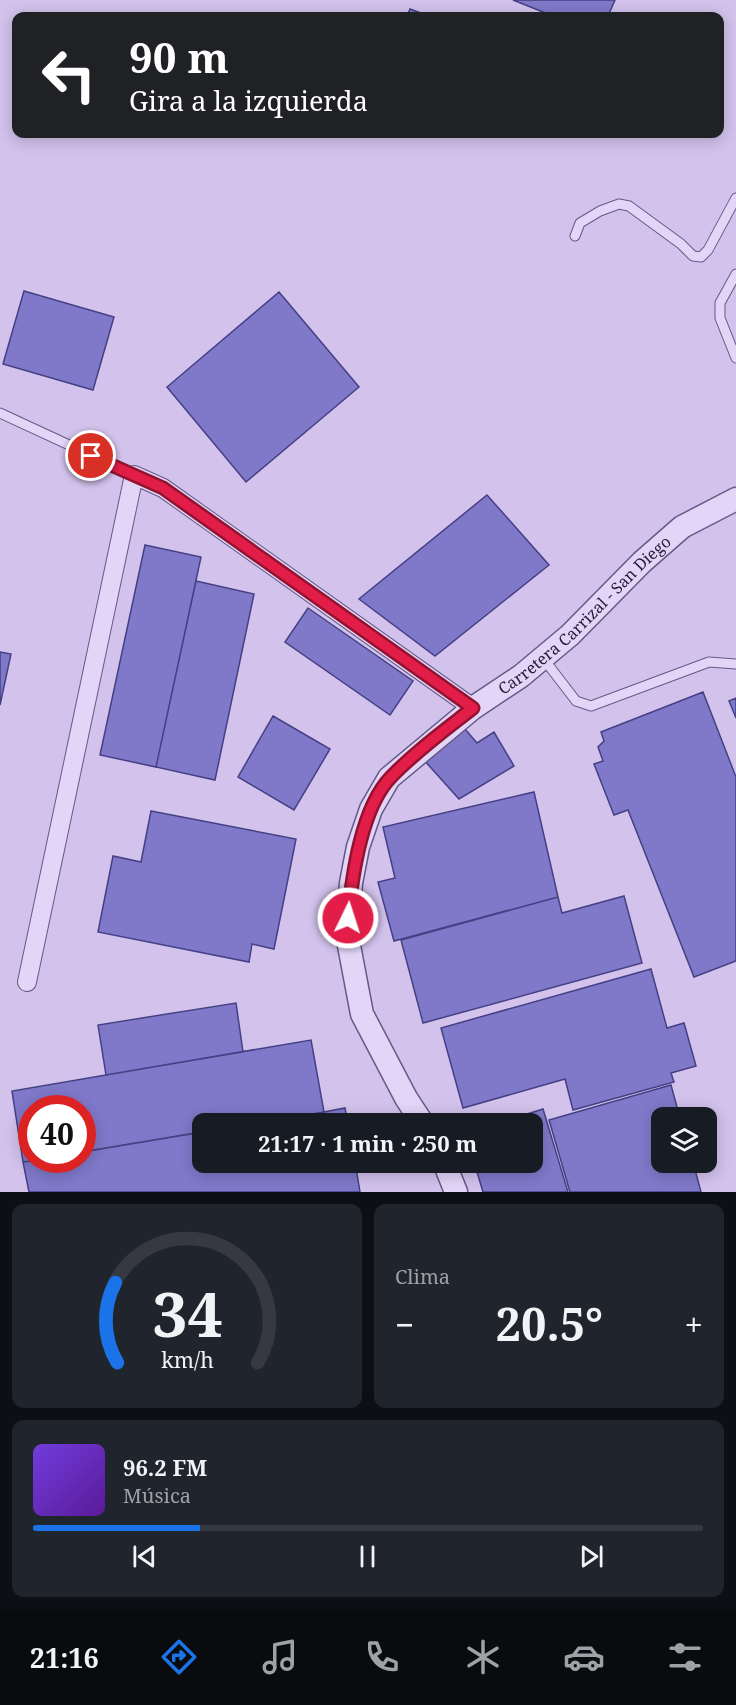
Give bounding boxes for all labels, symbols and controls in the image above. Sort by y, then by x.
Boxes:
text: 90 m [129,28,229,85]
icon: left [30,36,108,114]
text: Gira a la izquierda [129,82,368,119]
pin [65,430,116,481]
icon: arrive [74,439,107,472]
street label: Carretera Carrizal - San Diego [494,531,676,699]
position arrow [316,886,380,950]
speed limit sign: 40 [18,1095,96,1173]
map controls [651,1107,717,1173]
button: layers [651,1107,717,1173]
text: 21:17 · 1 min · 250 m [258,1128,477,1158]
text: Clima [395,1263,450,1290]
text: 34 [152,1270,222,1355]
text: 20.5° [496,1293,603,1354]
text: − [395,1302,414,1347]
text: + [685,1302,703,1347]
text: km/h [161,1345,214,1374]
text: 96.2 FM [123,1452,207,1482]
text: Música [123,1482,191,1509]
icon: previous [128,1540,161,1573]
icon: pause [351,1540,384,1573]
icon: next [575,1540,608,1573]
icon: directions [158,1636,200,1678]
icon: music [259,1636,301,1678]
icon: phone [361,1636,403,1678]
icon: climate [462,1636,504,1678]
icon: car [563,1636,605,1678]
icon: filters [664,1636,706,1678]
text: 21:16 [30,1639,99,1676]

